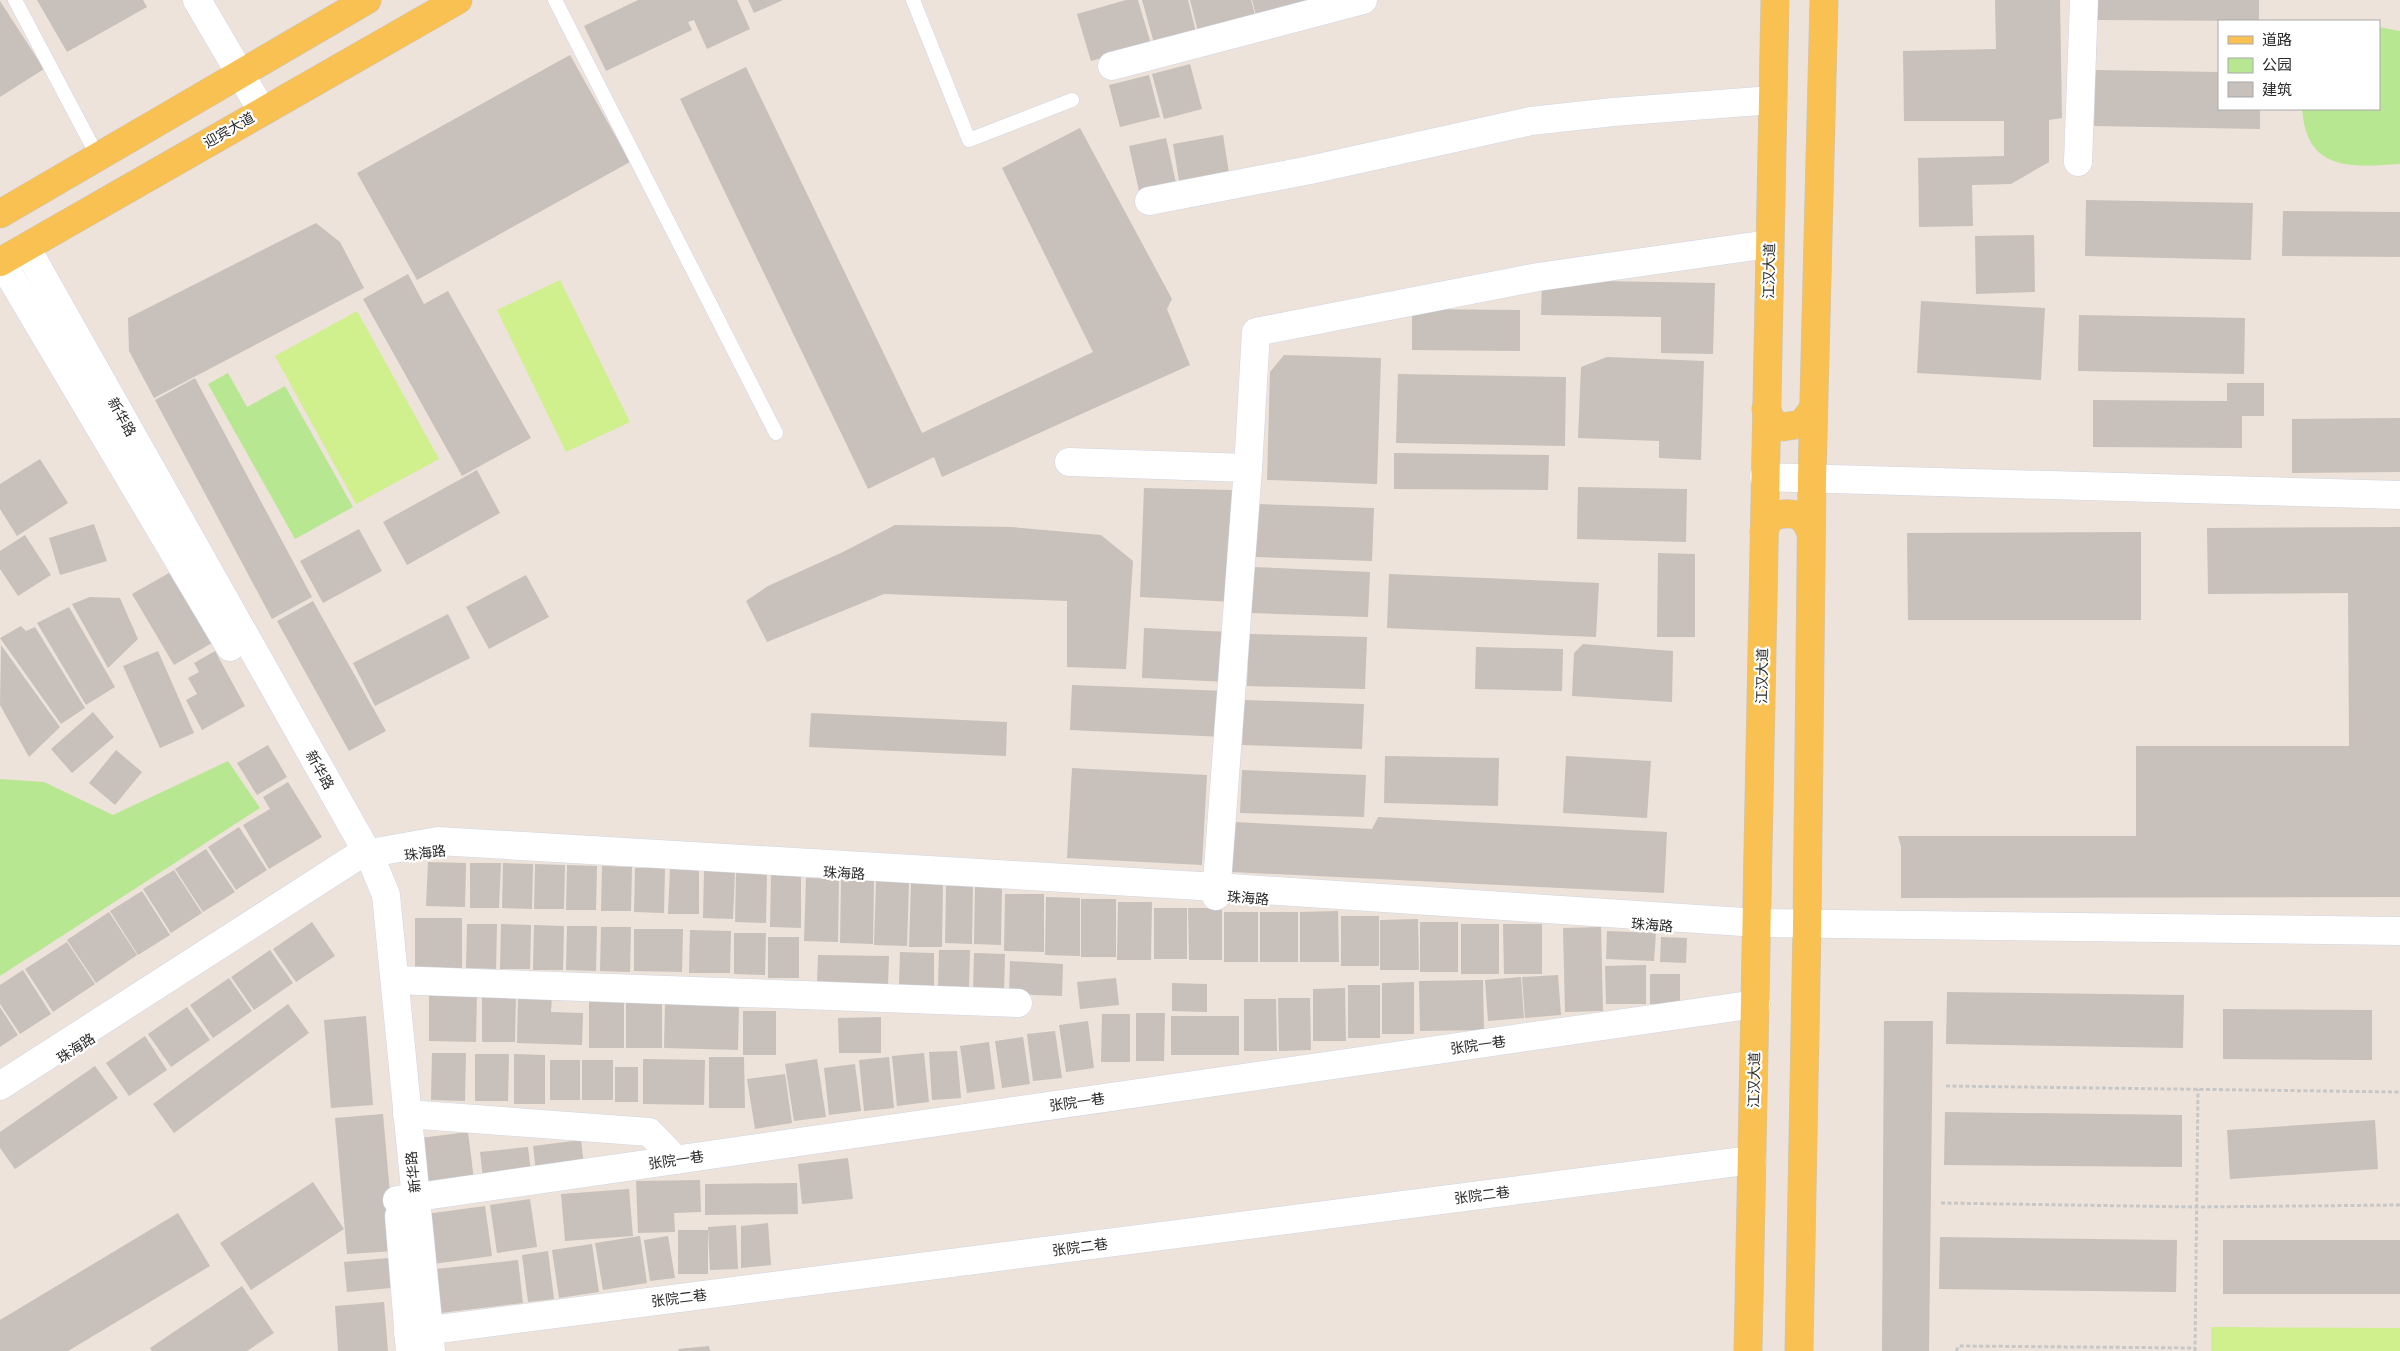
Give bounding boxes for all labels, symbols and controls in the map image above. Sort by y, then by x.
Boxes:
legend [2218,20,2380,110]
text: 道路 [2262,29,2292,49]
text: 公园 [2262,54,2292,74]
text: 建筑 [2262,79,2292,99]
street label: 迎宾大道 [200,107,258,152]
street label: 江汉大道 [1759,243,1778,299]
street label: 新华路 [104,394,141,440]
street label: 江汉大道 [1752,648,1771,704]
street label: 新华路 [302,747,339,793]
street label: 珠海路 [403,841,447,864]
street label: 珠海路 [823,862,865,883]
street label: 珠海路 [1226,887,1270,908]
street label: 珠海路 [1630,914,1674,935]
street label: 珠海路 [53,1028,99,1067]
street label: 张院一巷 [1449,1031,1507,1058]
street label: 江汉大道 [1744,1052,1763,1108]
street label: 张院一巷 [1048,1088,1106,1115]
street label: 张院一巷 [647,1146,705,1173]
street label: 新华路 [401,1150,424,1194]
street label: 张院二巷 [1453,1182,1511,1207]
street label: 张院二巷 [1051,1234,1109,1259]
street label: 张院二巷 [650,1285,708,1310]

